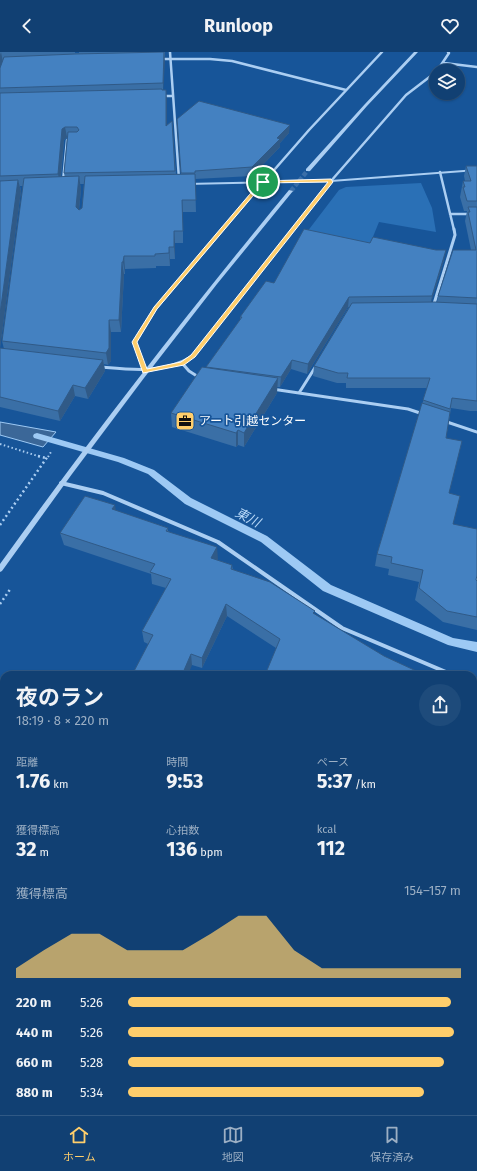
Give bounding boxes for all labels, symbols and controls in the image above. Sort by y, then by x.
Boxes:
icon: back [16,15,38,37]
text: Runloop [204,15,273,37]
icon: heart [439,15,461,37]
map controls [429,64,465,100]
button: layers [429,64,465,100]
pin [246,165,280,199]
icon: arrive [252,171,274,193]
office icon: アート引越センター [174,410,196,432]
place label: アート引越センター [199,414,306,428]
water label: 東川 [233,505,265,531]
text: 夜のラン [16,684,104,711]
button: share [419,684,461,726]
text: 18:19 · 8 × 220 m [16,713,109,728]
text: 距離 [16,756,38,769]
text: 時間 [166,756,188,769]
text: ペース [317,756,349,769]
text: 1.76 [16,769,50,793]
text: 9:53 [166,769,203,793]
text: 5:37 [317,769,352,793]
text: km [50,778,68,791]
text: /km [352,778,376,791]
text: kcal [317,823,336,836]
text: 獲得標高 [16,824,60,837]
text: 心拍数 [166,824,199,837]
text: 112 [317,836,345,860]
text: 32 [16,837,37,861]
text: 136 [166,837,197,861]
text: m [37,846,49,859]
text: bpm [197,846,223,859]
text: 154–157 m [404,883,461,898]
text: 獲得標高 [16,886,68,901]
text: 220 m [16,995,51,1010]
text: 5:26 [80,995,103,1010]
text: 440 m [16,1025,52,1040]
text: 5:26 [80,1025,103,1040]
text: 660 m [16,1055,52,1070]
text: 5:28 [80,1055,103,1070]
text: 880 m [16,1085,53,1100]
text: 5:34 [80,1085,103,1100]
tab: ホーム [63,1124,96,1164]
tab: 地図 [222,1124,244,1164]
tab: 保存済み [370,1124,414,1164]

